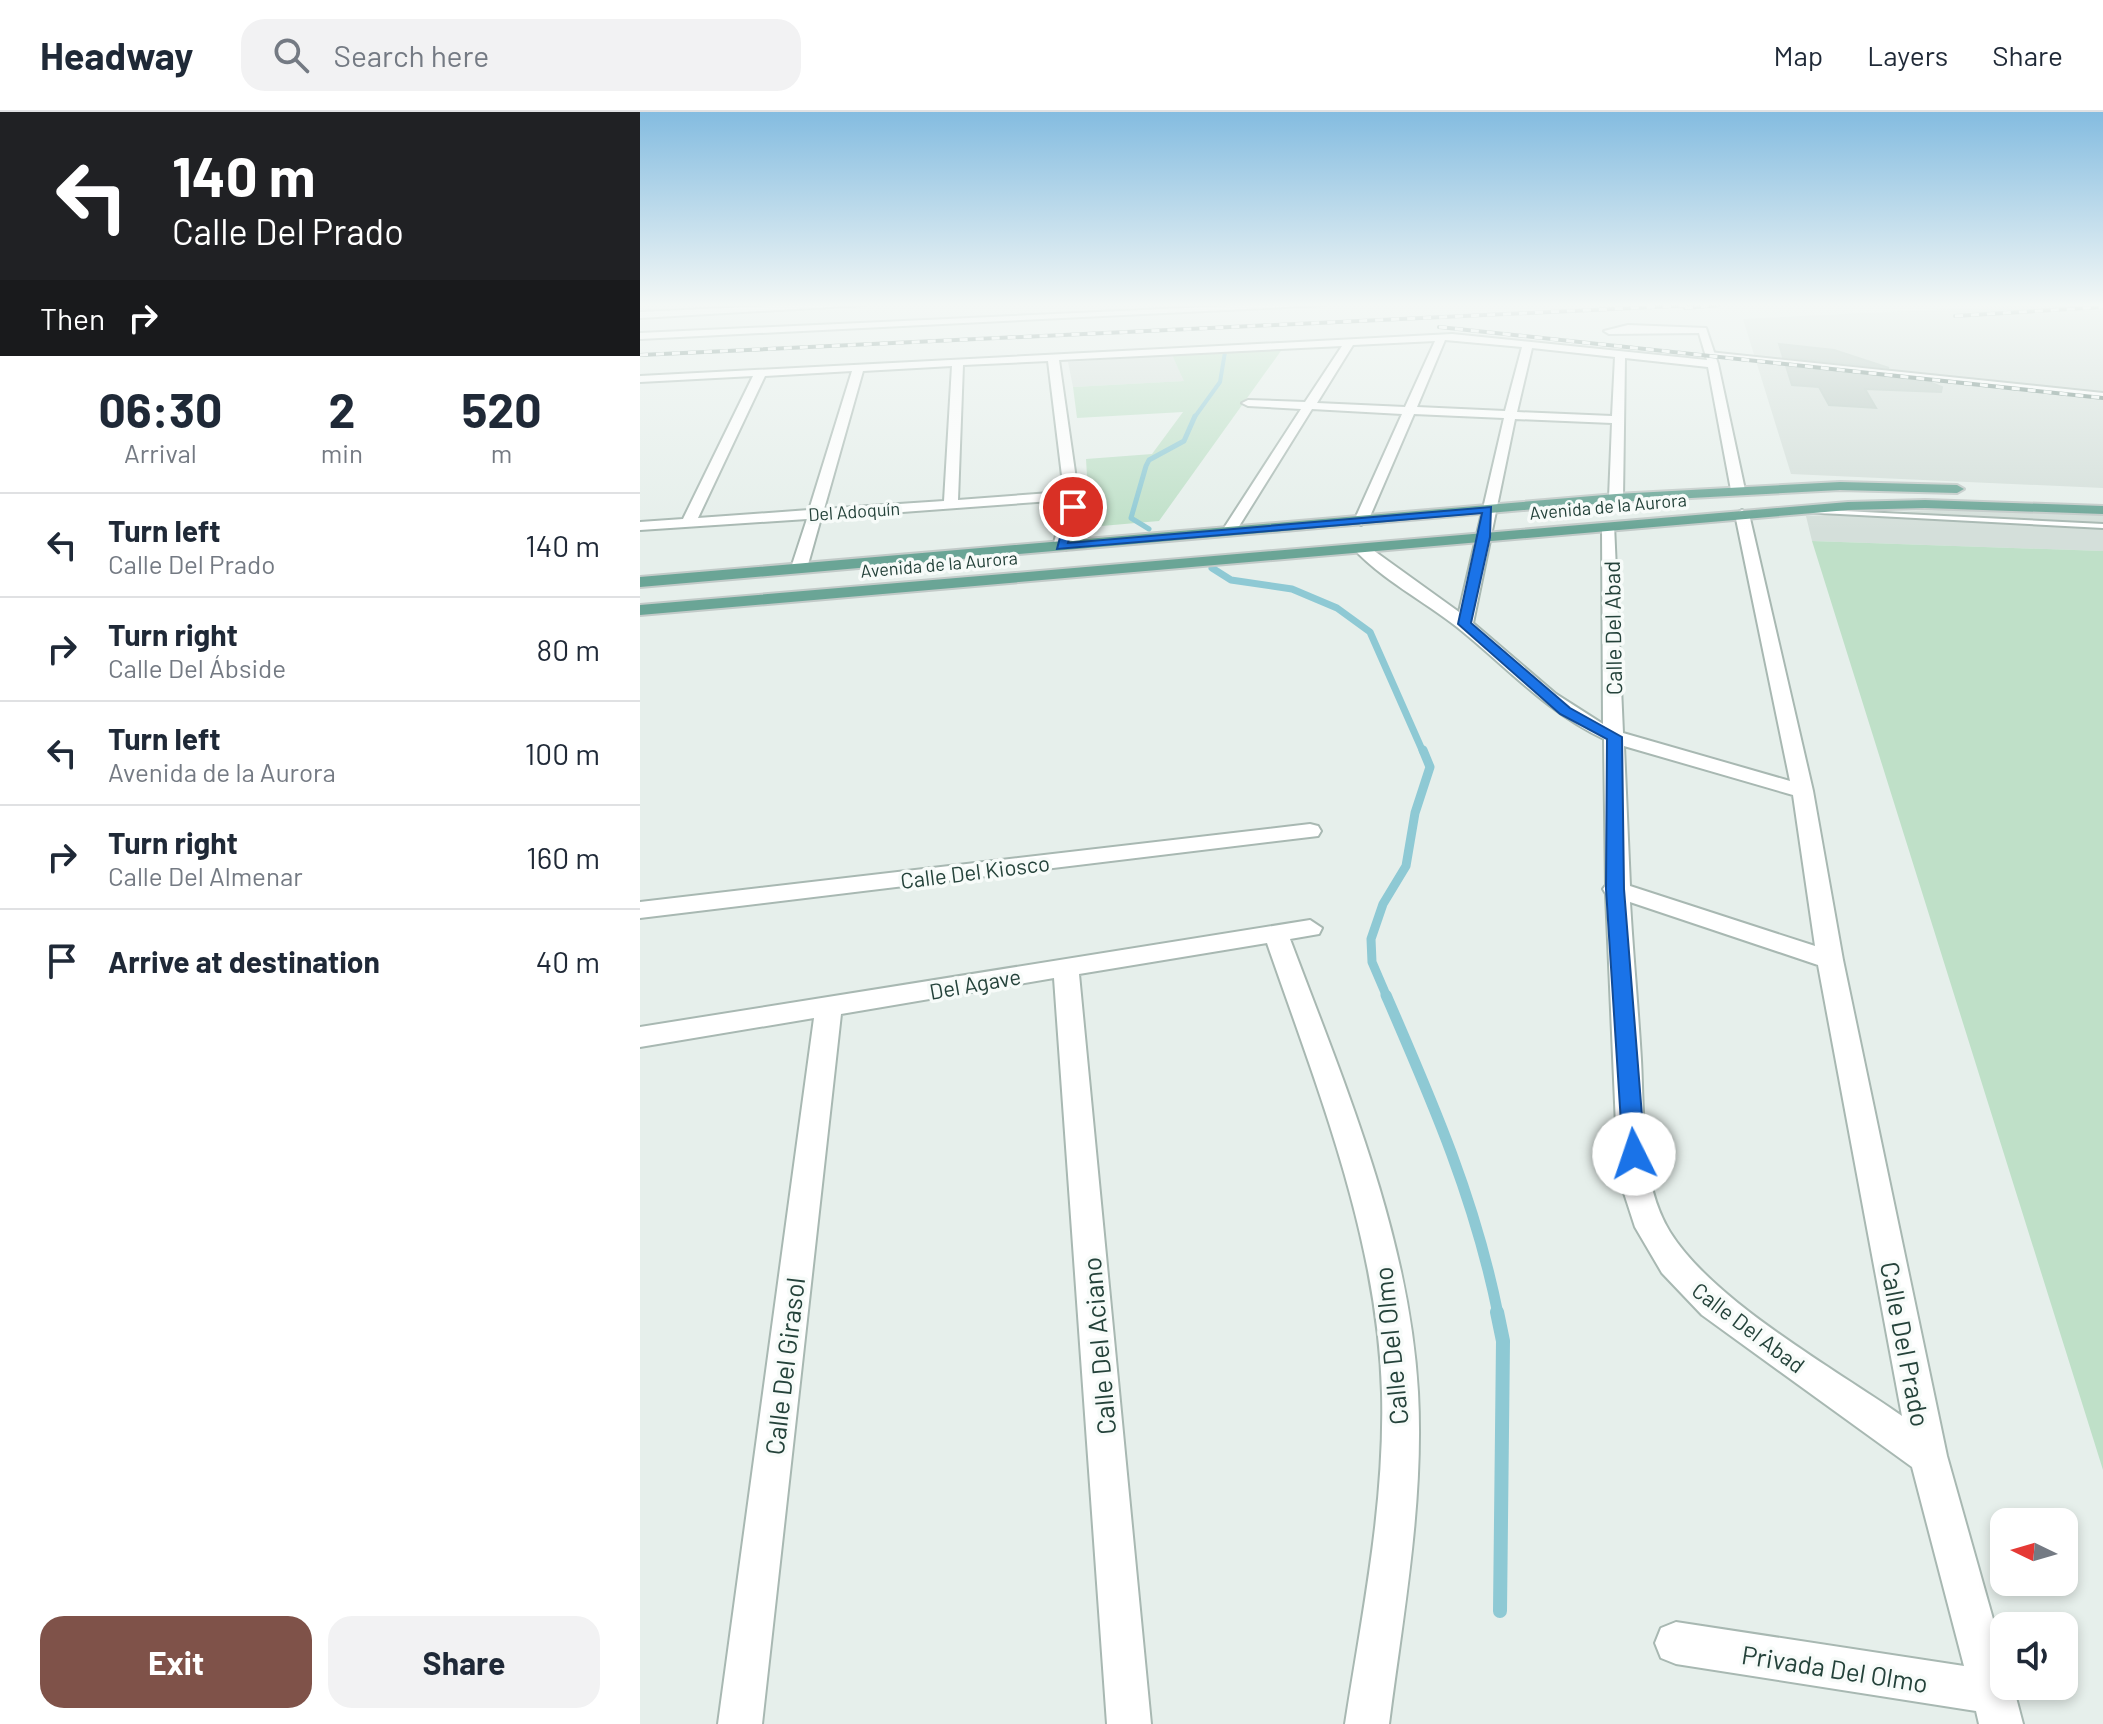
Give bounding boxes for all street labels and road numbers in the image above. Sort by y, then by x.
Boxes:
street label: Avenida de la Aurora [1528,488,1688,524]
street label: Del Adoquín [807,497,901,525]
street label: Avenida de la Aurora [859,546,1019,582]
street label: Calle Del Abad [1598,561,1626,695]
street label: Calle Del Kiosco [899,849,1051,893]
street label: Del Agave [927,962,1023,1004]
street label: Calle Del Aciano [1075,1256,1121,1436]
street label: Calle Del Prado [1875,1259,1937,1429]
street label: Calle Del Olmo [1366,1265,1414,1427]
street label: Calle Del Girasol [758,1275,810,1457]
street label: Calle Del Abad [1688,1276,1810,1378]
street label: Privada Del Olmo [1740,1638,1930,1698]

